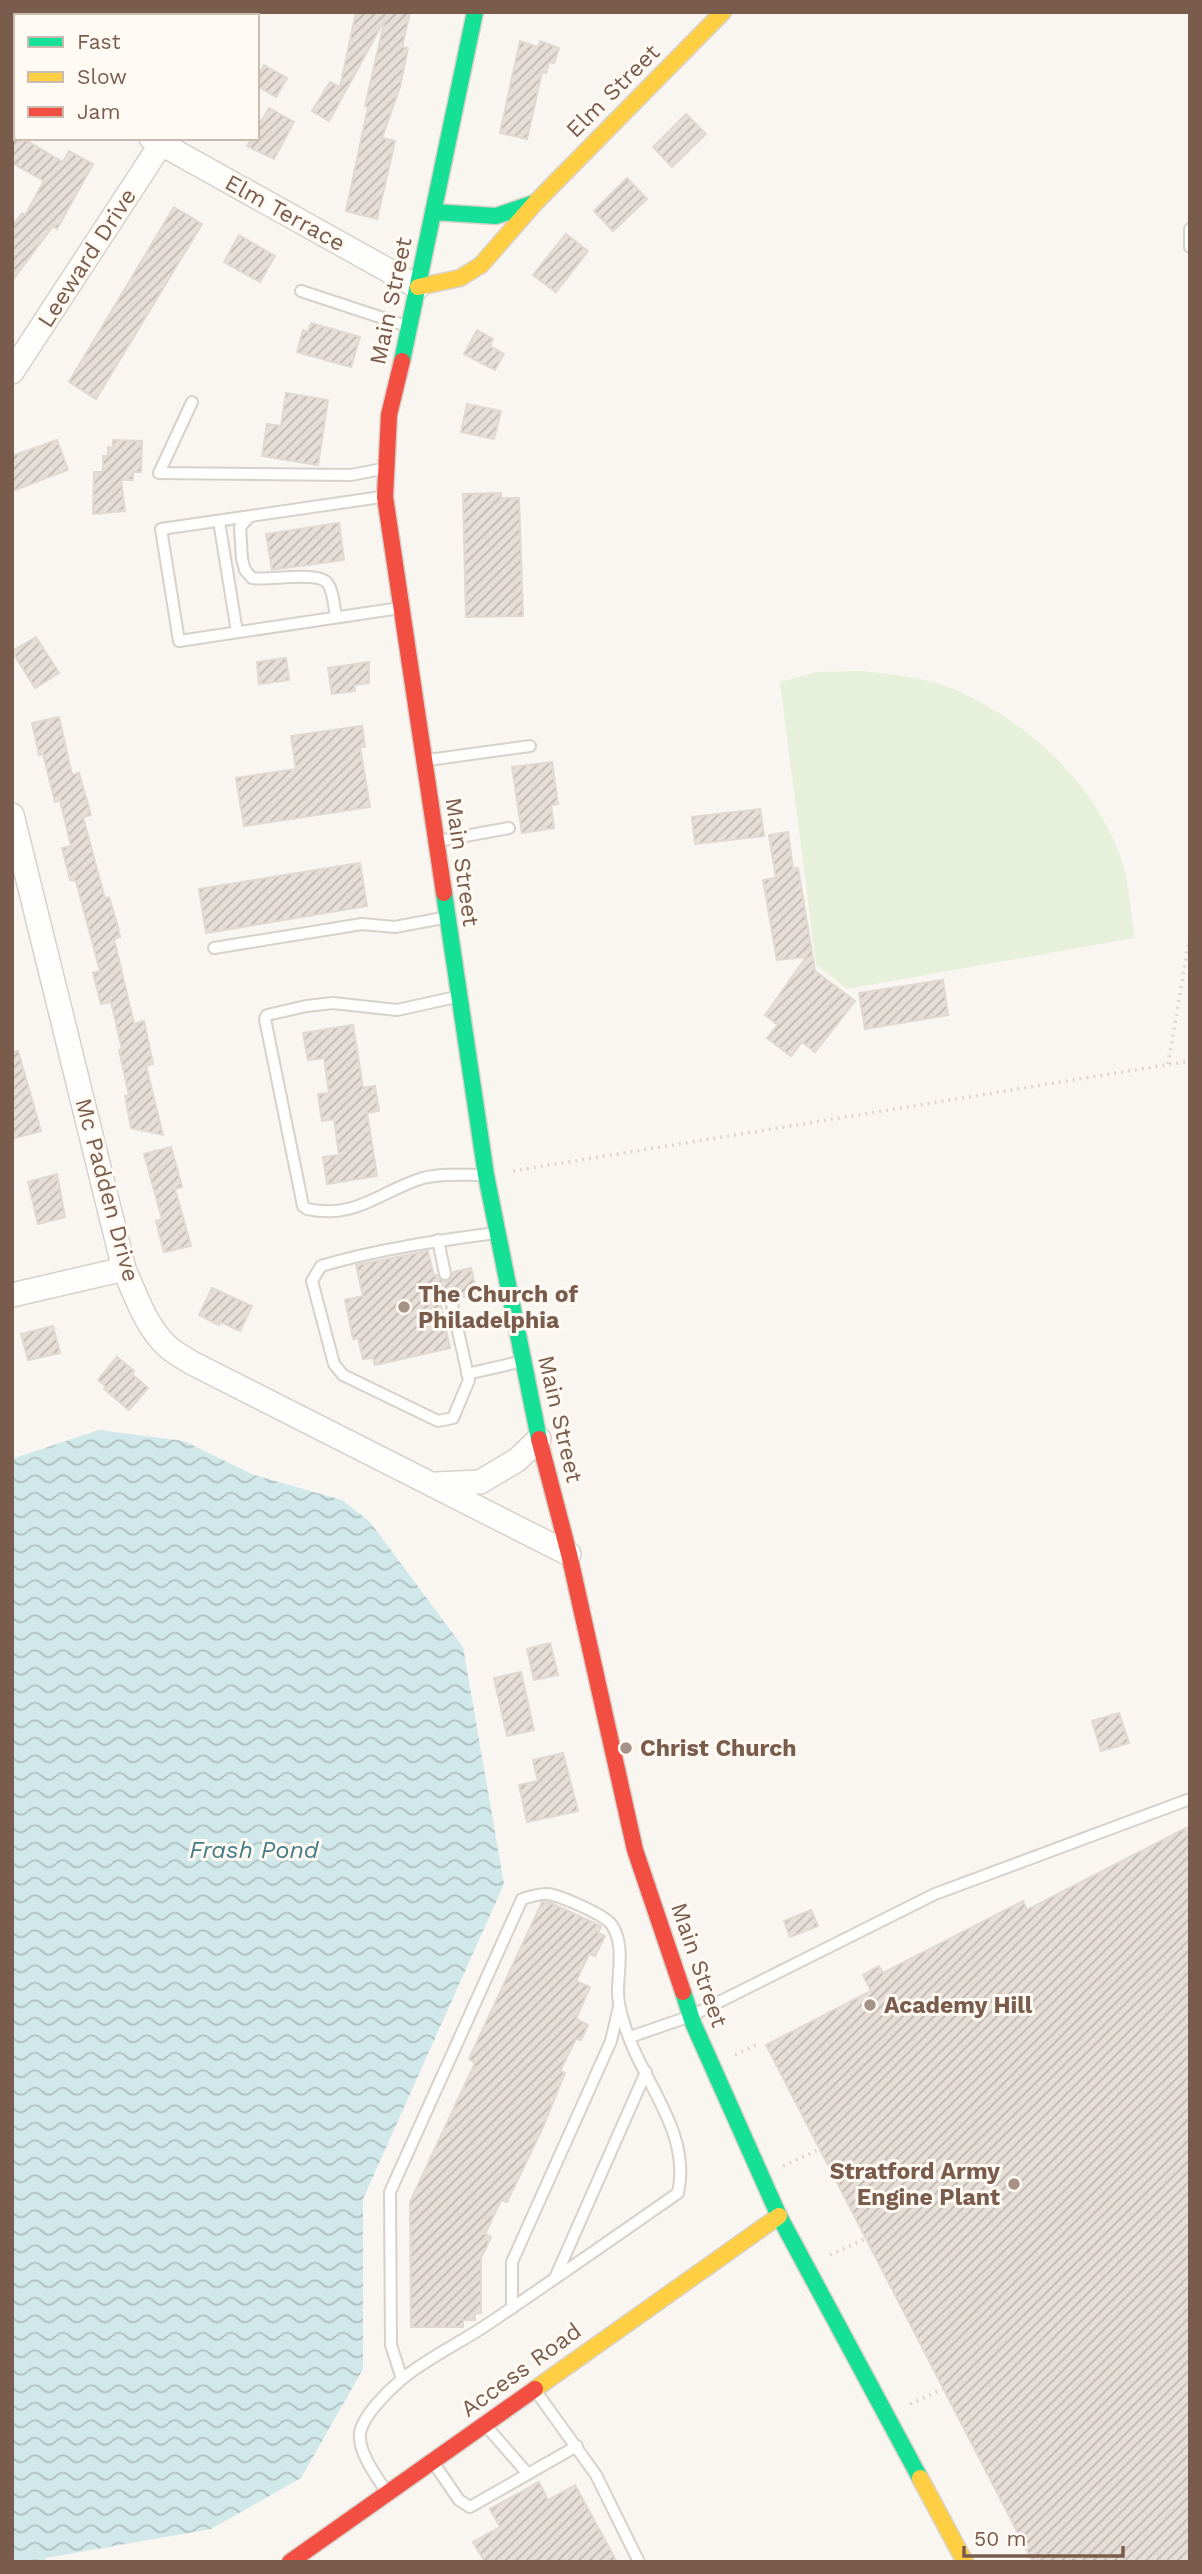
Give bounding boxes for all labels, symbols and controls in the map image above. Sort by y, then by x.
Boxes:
legend [14,14,259,140]
text: Fast [77,29,121,54]
street label: Elm Street [561,39,665,143]
text: Slow [77,64,127,89]
text: Jam [77,99,120,124]
street label: Elm Terrace [220,169,350,257]
street label: Leeward Drive [32,183,142,333]
street label: Main Street [364,234,418,367]
street label: Main Street [440,796,484,929]
street label: Mc Padden Drive [70,1095,144,1285]
place label: The Church of Philadelphia [418,1281,578,1334]
marker: The Church of Philadelphia [396,1299,412,1315]
street label: Main Street [532,1353,588,1486]
place label: Christ Church [640,1735,797,1762]
marker: Christ Church [618,1740,634,1756]
water label: Frash Pond [189,1836,320,1864]
street label: Main Street [665,1899,733,2031]
place label: Academy Hill [884,1992,1033,2019]
marker: Academy Hill [862,1997,878,2013]
place label: Stratford Army Engine Plant [830,2158,1000,2211]
marker: Stratford Army Engine Plant [1006,2176,1022,2192]
street label: Access Road [456,2317,586,2423]
scale bar [964,2514,1123,2558]
text: 50 m [974,2526,1026,2551]

